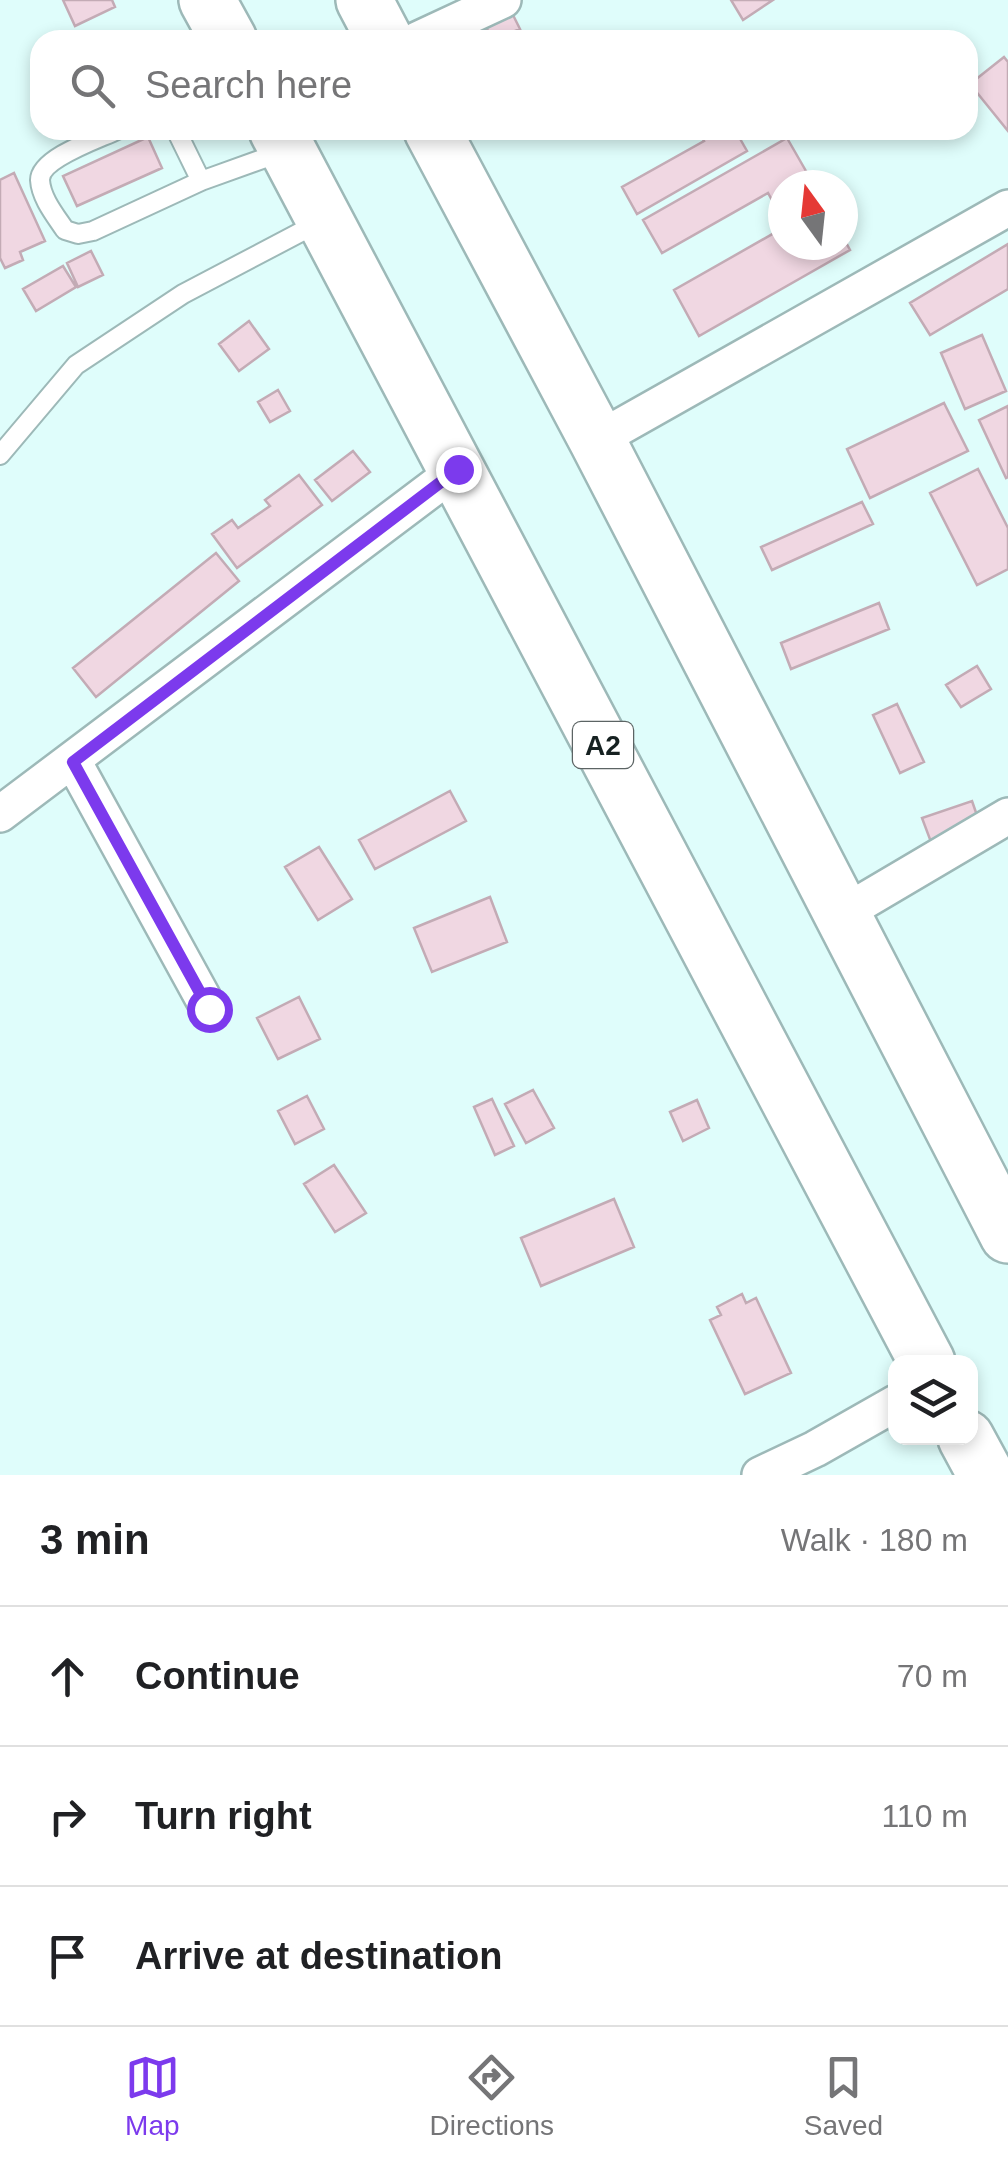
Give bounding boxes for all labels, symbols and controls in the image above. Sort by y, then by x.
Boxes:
search box [30,30,978,140]
icon: search [65,58,120,113]
text: Search here [145,64,352,106]
north arrow [768,170,858,260]
route end [436,447,482,493]
road number: A2 [573,722,633,768]
route start [187,987,233,1033]
map controls [888,1355,978,1445]
button: layers [888,1355,978,1445]
text: 3 min [40,1516,150,1563]
text: Walk · 180 m [781,1522,968,1558]
icon: ahead [40,1649,95,1704]
text: Continue [135,1655,300,1697]
text: 70 m [897,1658,968,1694]
icon: right [40,1789,95,1844]
text: Turn right [135,1795,312,1837]
text: 110 m [881,1798,968,1834]
icon: arrive [40,1929,95,1984]
text: Arrive at destination [135,1935,502,1977]
tab: Map [125,2050,180,2142]
tab: Directions [430,2050,554,2142]
tab: Saved [804,2050,883,2142]

